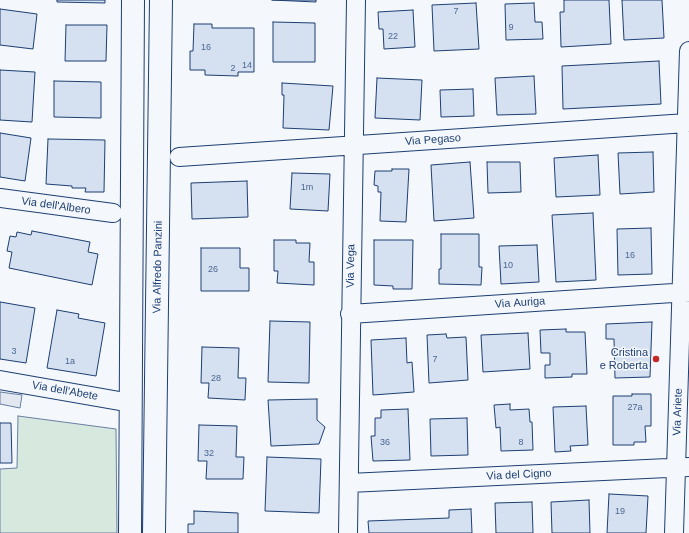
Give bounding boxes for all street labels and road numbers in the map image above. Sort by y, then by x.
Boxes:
street label: Via Pegaso [405,131,461,149]
street label: Via dell'Albero [21,195,91,217]
street label: Via Alfredo Panzini [151,221,165,313]
street label: Via Vega [344,244,358,288]
street label: Via Auriga [494,295,546,311]
street label: Via dell'Abete [31,379,99,403]
street label: Via Ariete [671,388,685,436]
street label: Via del Cigno [486,467,552,483]

